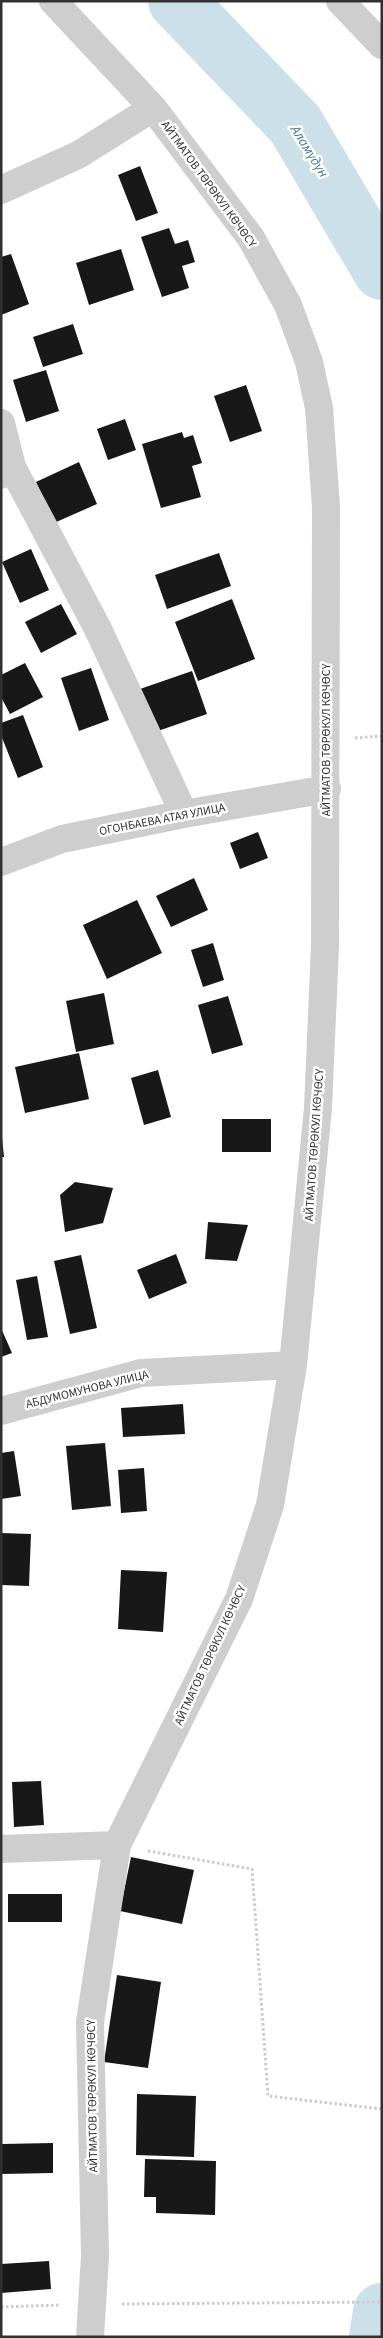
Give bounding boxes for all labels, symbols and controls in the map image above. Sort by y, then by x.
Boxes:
street label: АЙТМАТОВ ТӨРӨКУЛ КӨЧӨСҮ [157,118,261,251]
water label: Аламүдүн [285,121,333,182]
street label: АЙТМАТОВ ТӨРӨКУЛ КӨЧӨСҮ [318,663,335,816]
street label: ОГОНБАЕВА АТАЯ УЛИЦА [98,799,227,840]
street label: АЙТМАТОВ ТӨРӨКУЛ КӨЧӨСҮ [301,1068,328,1222]
street label: АБДУМОМУНОВА УЛИЦА [24,1366,151,1413]
street label: АЙТМАТОВ ТӨРӨКУЛ КӨЧӨСҮ [170,1582,251,1728]
street label: АЙТМАТОВ ТӨРӨКУЛ КӨЧӨСҮ [83,2019,102,2172]

